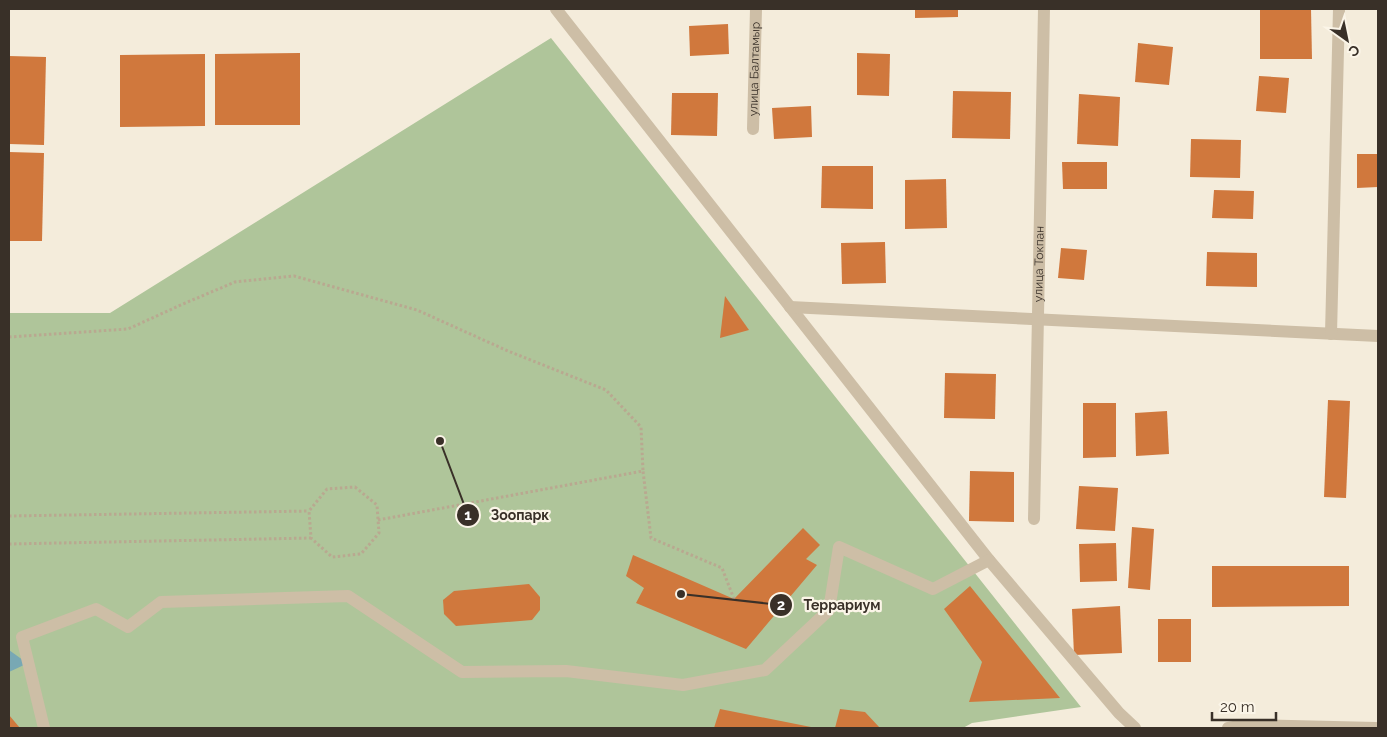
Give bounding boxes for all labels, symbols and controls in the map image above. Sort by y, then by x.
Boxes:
north arrow [1322,15,1372,65]
street label: улица Балтамыр [746,22,763,116]
text: С [1345,42,1362,60]
street label: улица Токпан [1031,226,1047,302]
callout: Зоопарк [456,501,559,530]
text: 1 [464,506,472,524]
text: Зоопарк [491,507,549,523]
callout: Террариум [769,591,891,620]
text: 2 [777,596,785,614]
text: Террариум [804,597,880,613]
scale bar [1212,690,1276,722]
text: 20 m [1220,698,1255,716]

